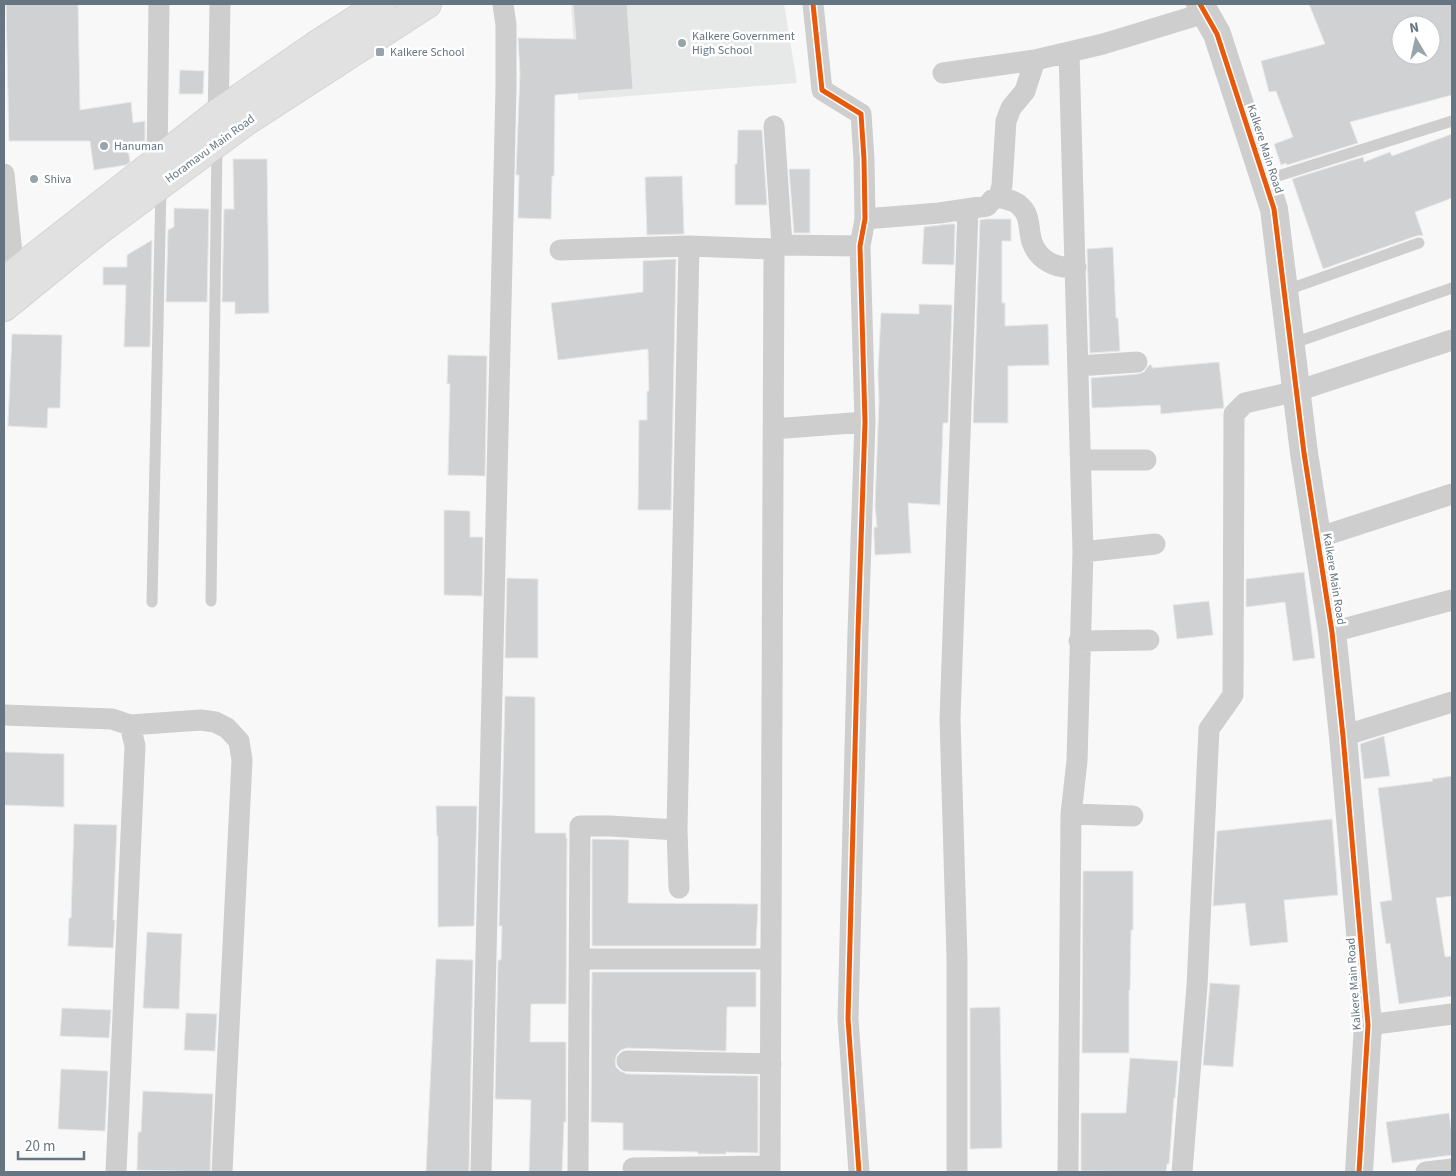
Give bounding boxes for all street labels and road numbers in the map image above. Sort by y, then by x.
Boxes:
street label: Kalkere Main Road [1243,102,1287,196]
street label: Horamavu Main Road [162,111,258,187]
street label: Kalkere Main Road [1318,532,1350,626]
street label: Kalkere Main Road [1342,937,1366,1031]

